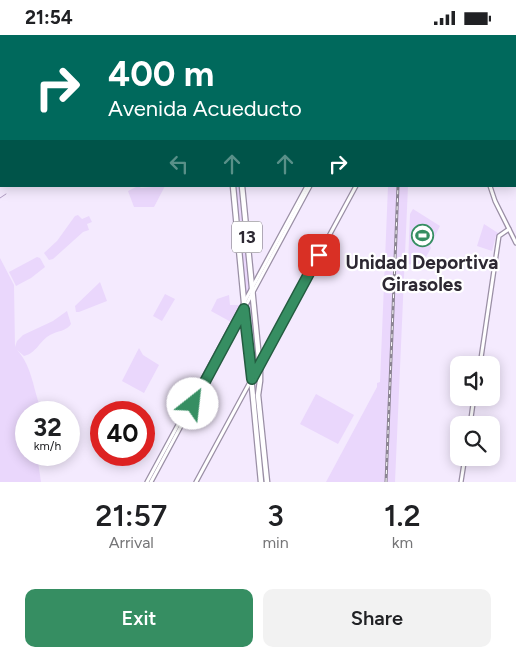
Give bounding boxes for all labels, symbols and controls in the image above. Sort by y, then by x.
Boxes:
text: 21:54 [25,6,73,29]
text: 400 m [108,53,214,95]
icon: right [25,55,90,120]
text: Avenida Acueducto [108,95,302,122]
icon: left [165,150,193,178]
icon: ahead [218,150,246,178]
icon: ahead [271,150,299,178]
icon: right [324,150,352,178]
road number: 13 [232,221,262,253]
sports icon: Unidad Deportiva Girasoles [410,224,434,248]
pin [298,234,340,276]
icon: arrive [305,241,333,269]
place label: Unidad Deportiva Girasoles [346,251,498,296]
map controls [450,356,500,466]
button: sound [450,356,500,406]
position arrow [166,377,218,429]
speed limit sign: 40 [90,401,155,466]
text: 32 [33,412,62,442]
button: search [450,416,500,466]
text: km/h [34,439,61,453]
text: 21:57 [95,497,167,534]
text: 3 [267,497,284,534]
text: 1.2 [384,497,421,534]
text: Arrival [109,533,154,552]
text: min [262,533,289,552]
text: km [392,533,413,552]
button: Exit [25,589,253,647]
button: Share [263,589,491,647]

